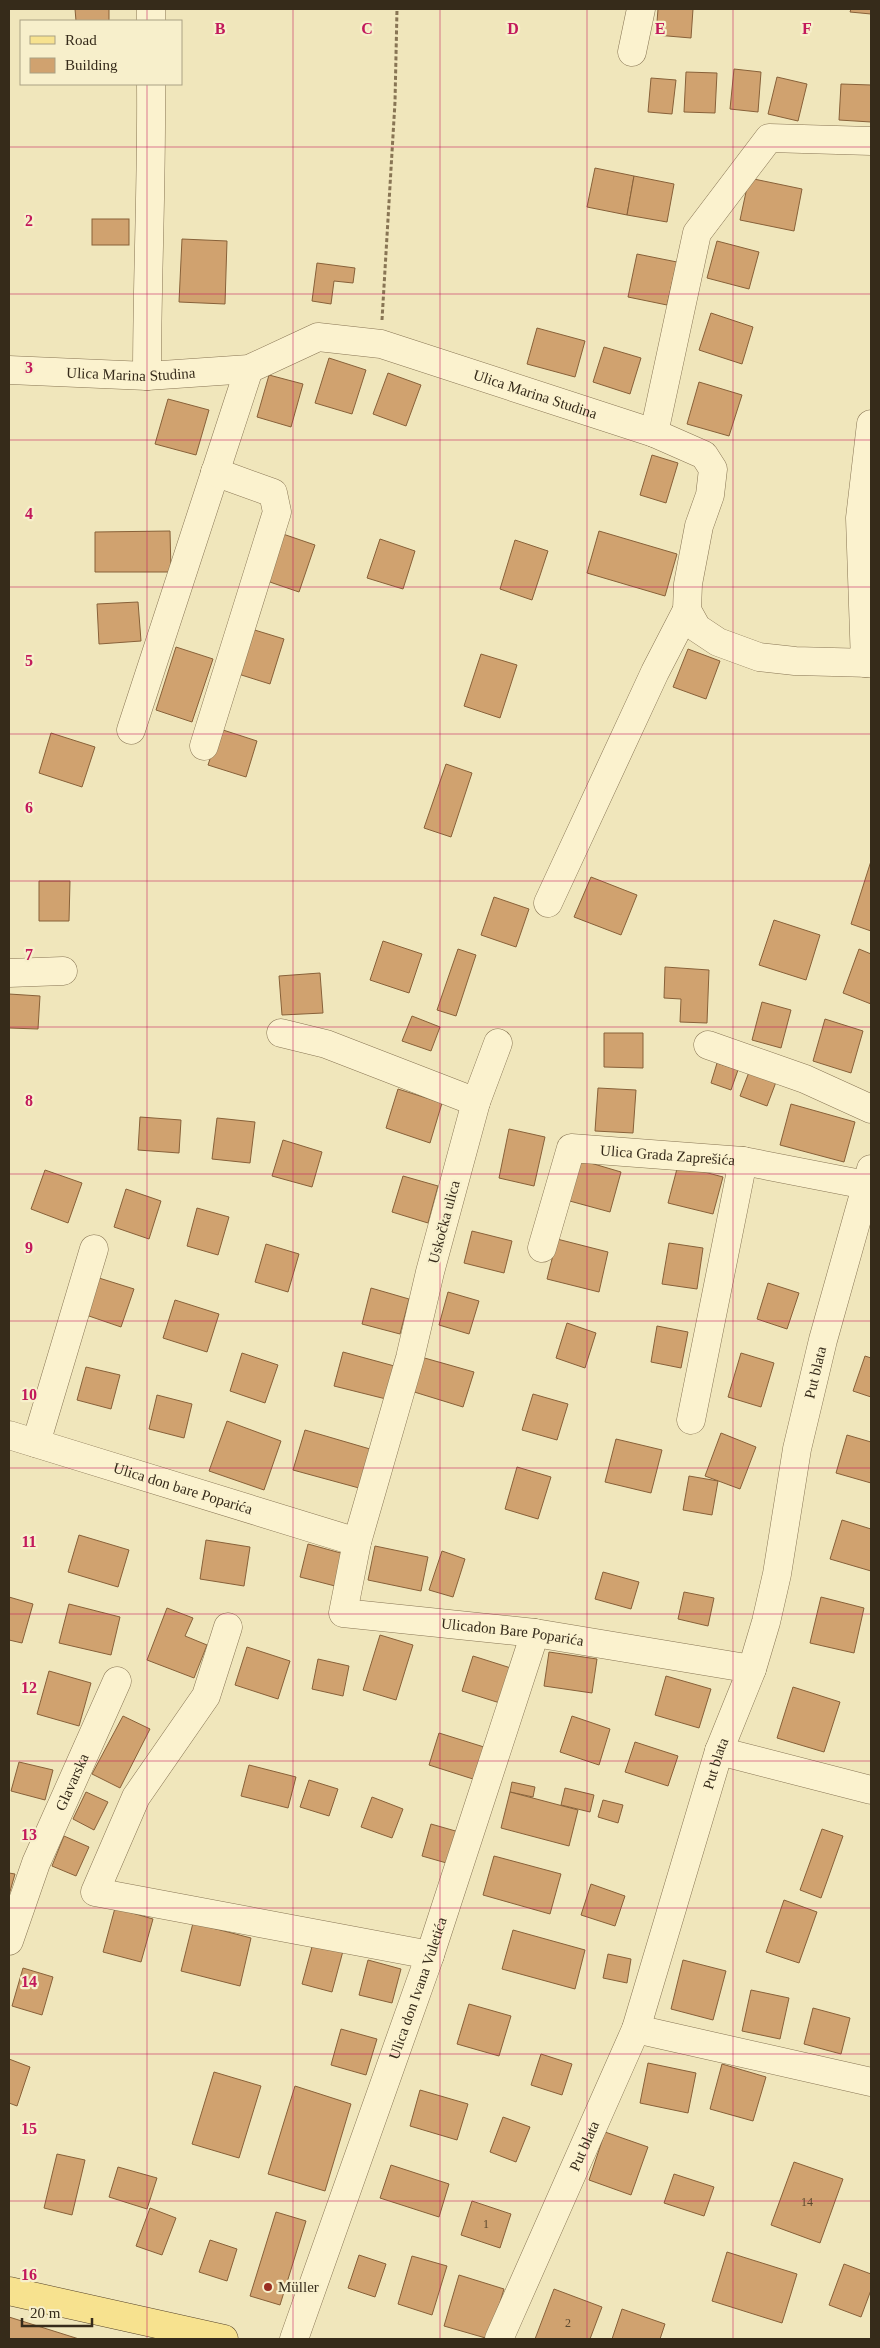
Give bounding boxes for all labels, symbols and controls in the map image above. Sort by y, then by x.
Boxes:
legend [20,20,182,85]
text: B [215,20,226,37]
text: C [361,20,373,37]
text: D [507,20,519,37]
text: E [655,20,665,37]
text: F [802,20,812,37]
text: Road [65,32,97,48]
text: Building [65,57,118,73]
text: 2 [25,212,33,229]
text: 3 [25,359,33,376]
street label: Ulica Marina Studina [66,364,196,384]
street label: Ulica Marina Studina [471,367,599,422]
text: 4 [25,505,33,522]
text: 5 [25,652,33,669]
text: 6 [25,799,33,816]
text: 7 [25,946,33,963]
text: 8 [25,1092,33,1109]
street label: Ulica Grada Zaprešića [600,1142,736,1168]
street label: Uskočka ulica [425,1178,463,1265]
text: 9 [25,1239,33,1256]
street label: Put blata [801,1345,829,1400]
text: 10 [21,1386,37,1403]
street label: Ulica don bare Poparića [111,1460,255,1517]
text: 11 [21,1533,37,1550]
street label: Ulicadon Bare Poparića [441,1615,585,1649]
text: 12 [21,1679,37,1696]
street label: Put blata [700,1735,732,1791]
street label: Glavarska [52,1751,92,1813]
text: 13 [21,1826,37,1843]
street label: Ulica don Ivana Vuletića [386,1915,450,2061]
text: 14 [21,1973,37,1990]
street label: Put blata [566,2118,602,2173]
text: 15 [21,2120,37,2137]
house number: 14 [801,2195,813,2209]
house number: 1 [483,2217,489,2231]
text: 16 [21,2266,37,2283]
place label: Müller [278,2279,319,2295]
marker: Müller [262,2281,274,2293]
scale bar [22,2296,92,2328]
text: 20 m [30,2305,61,2321]
house number: 2 [565,2316,571,2330]

